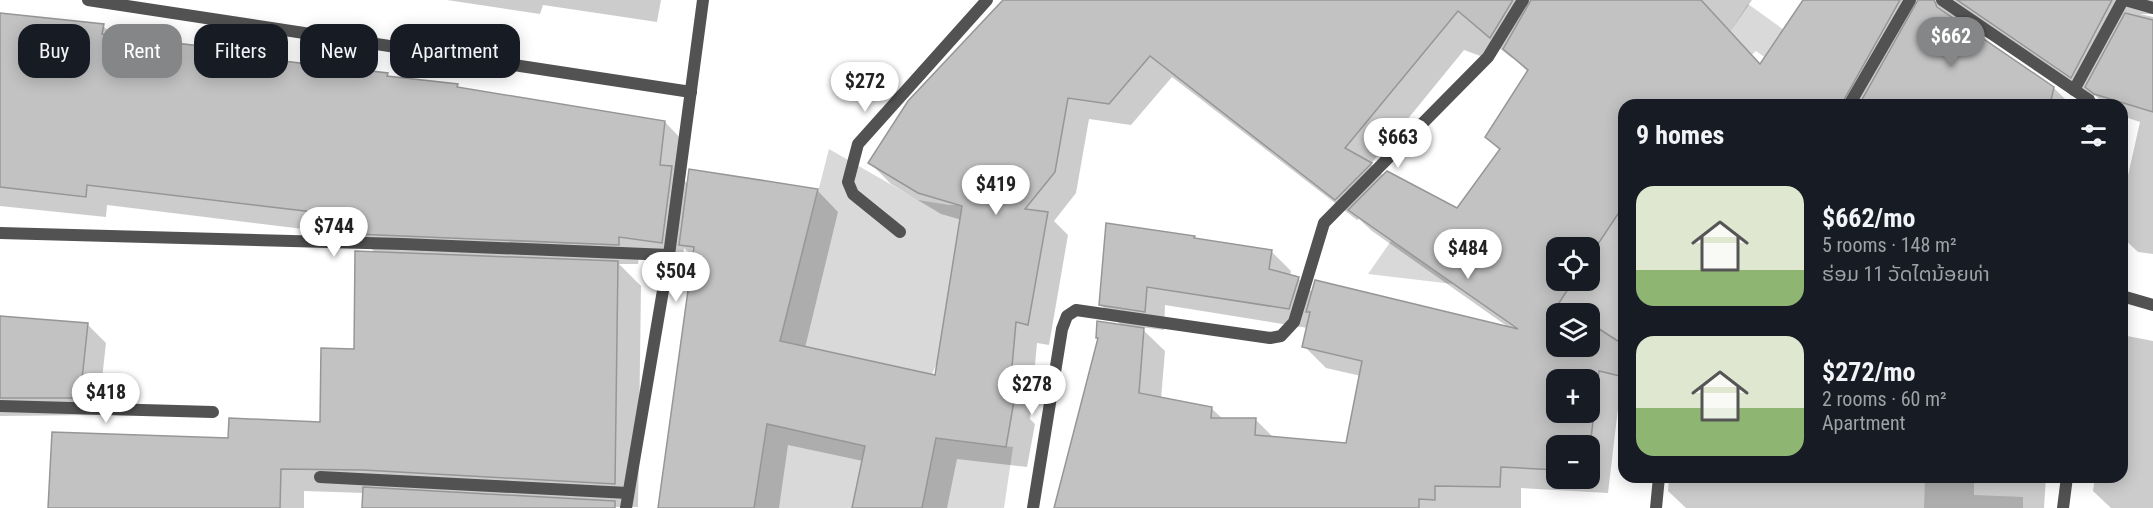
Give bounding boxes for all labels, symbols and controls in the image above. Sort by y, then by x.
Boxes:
pin: $662 [1915,17,1987,68]
chip: Buy [18,24,90,78]
chip: Rent [102,24,182,78]
chip: Filters [194,24,288,78]
chip: New [300,24,378,78]
chip: Apartment [390,24,520,78]
text: $662 [1931,24,1971,48]
pin: $272 [829,62,901,113]
text: $272 [845,69,885,93]
pin: $663 [1362,118,1434,169]
icon: filters [2077,119,2110,152]
text: 9 homes [1636,120,1724,150]
text: $663 [1378,125,1418,149]
pin: $419 [960,165,1032,216]
text: $419 [976,172,1016,196]
text: $662/mo [1822,203,1915,233]
pin: $744 [298,207,370,258]
icon: home [1684,210,1756,282]
text: $744 [314,214,354,238]
pin: $484 [1432,229,1504,280]
text: 5 rooms · 148 m² [1822,233,1957,257]
text: $484 [1448,236,1488,260]
map controls [1546,237,1600,489]
button: locate [1546,237,1600,291]
pin: $504 [640,252,712,303]
text: $504 [656,259,696,283]
text: ຮ່ອມ 11 ວັດໄຕນ້ອຍທ່າ [1822,262,1990,286]
button: layers [1546,303,1600,357]
text: $272/mo [1822,357,1915,387]
icon: home [1684,360,1756,432]
pin: $278 [996,365,1068,416]
button: + [1546,369,1600,423]
text: $278 [1012,372,1052,396]
pin: $418 [70,373,142,424]
text: $418 [86,380,126,404]
text: 2 rooms · 60 m² [1822,387,1947,411]
text: Apartment [1822,411,1906,435]
button: − [1546,435,1600,489]

